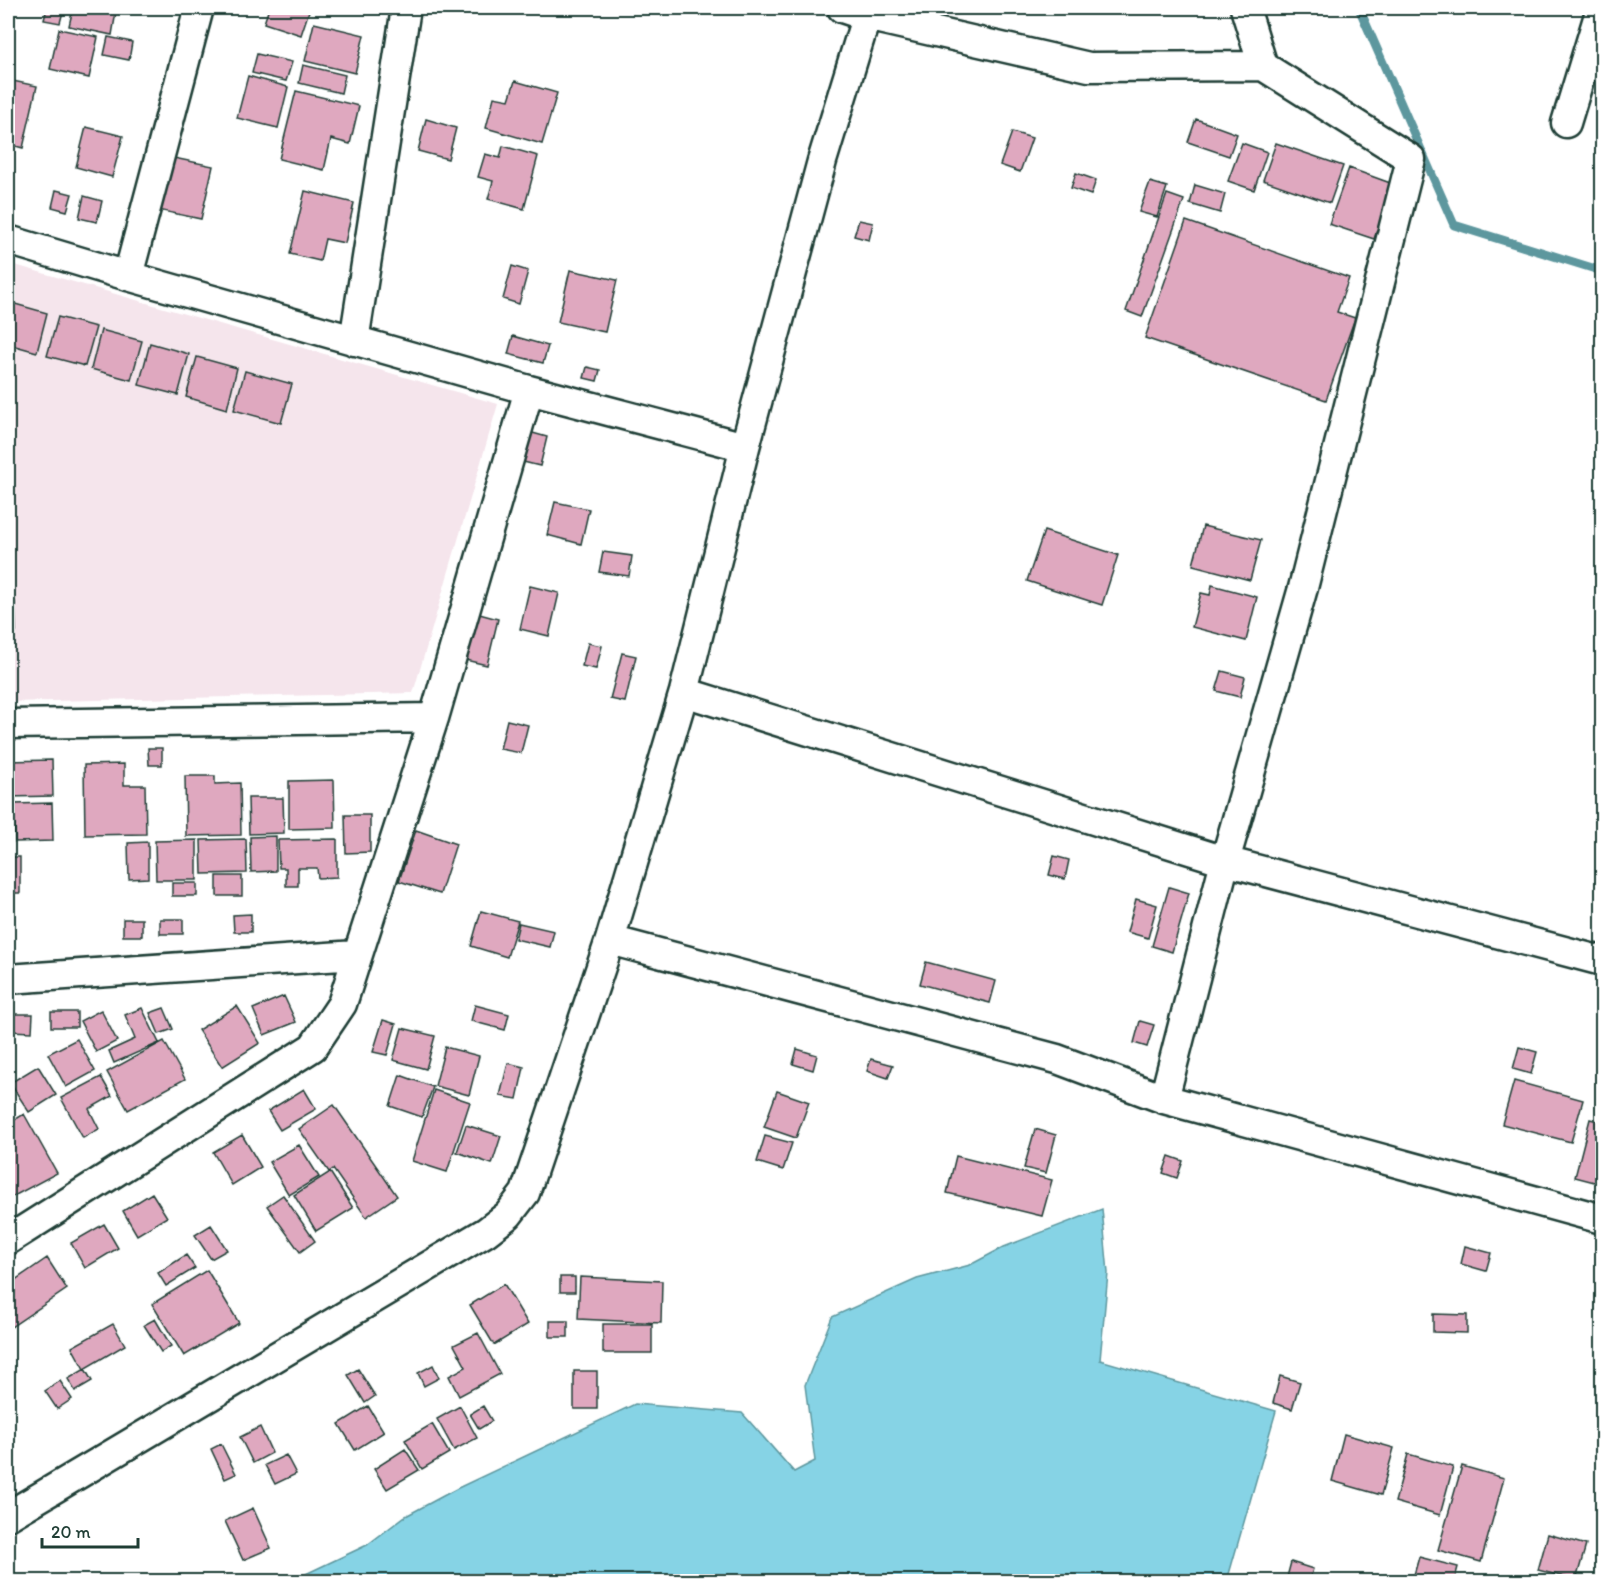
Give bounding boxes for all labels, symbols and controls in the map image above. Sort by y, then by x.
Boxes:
scale bar [42,1511,138,1549]
text: 20 m [51,1521,91,1543]

